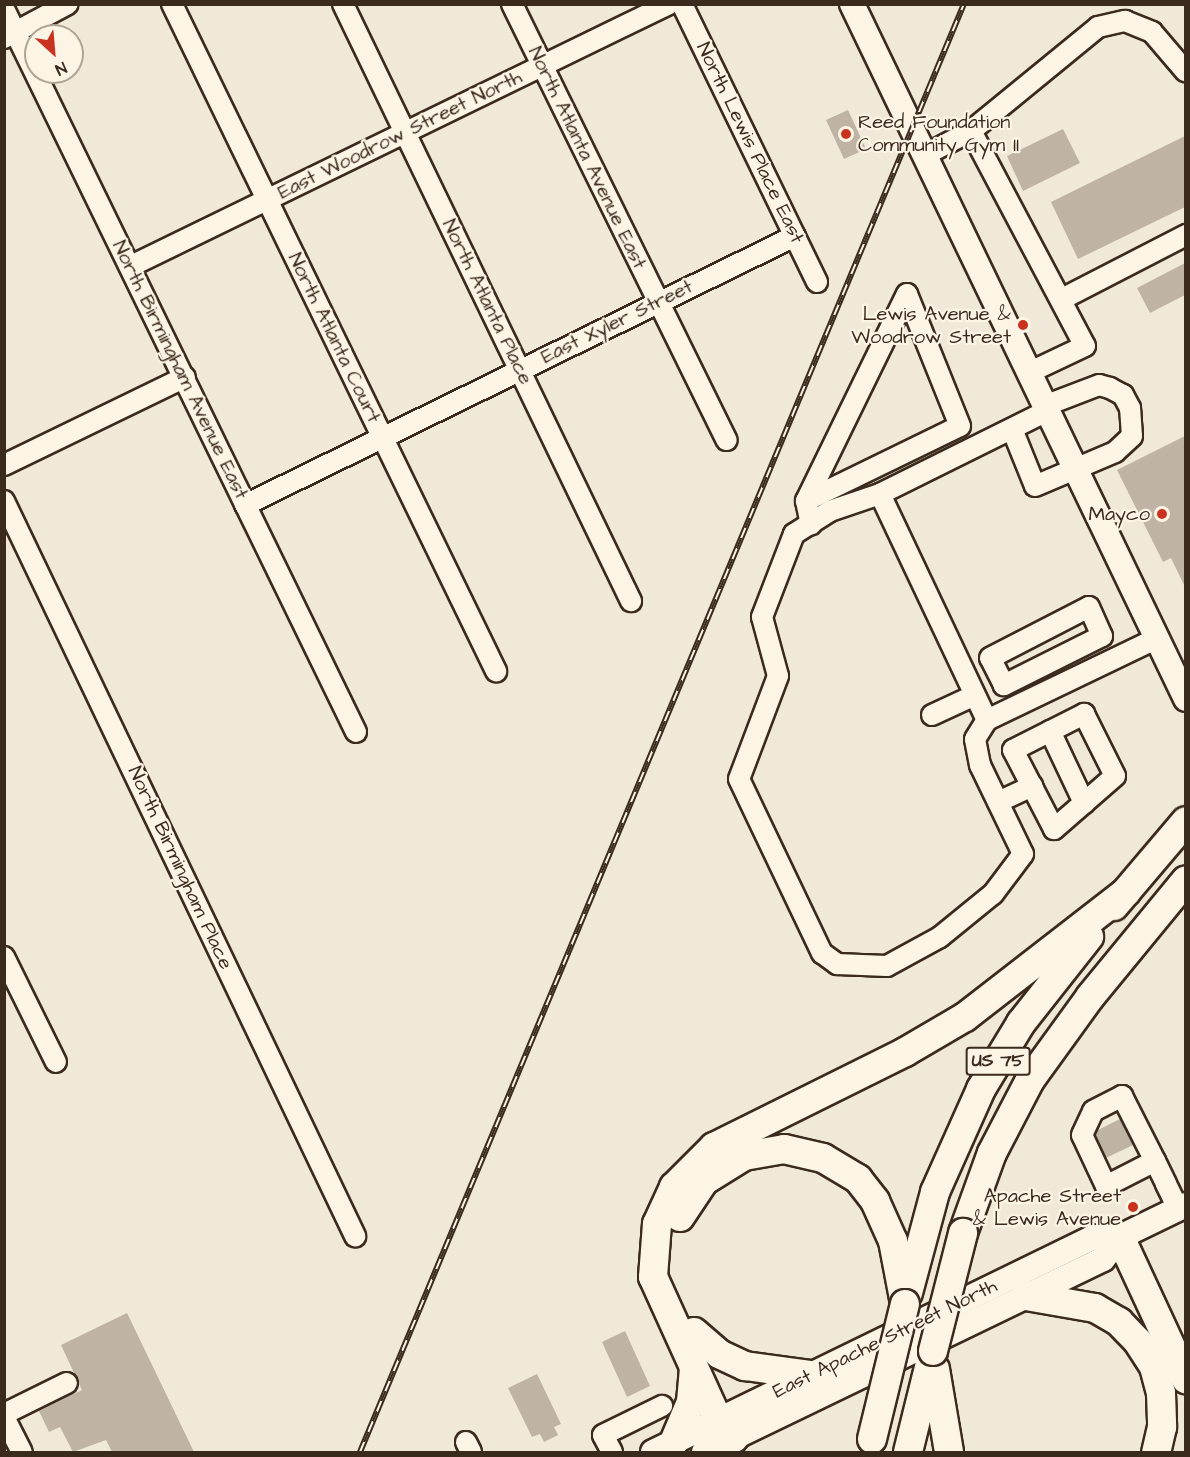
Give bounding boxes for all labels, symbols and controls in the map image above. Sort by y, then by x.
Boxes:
north arrow [24,24,84,84]
street label: North Lewis Place East [691,39,809,247]
street label: North Atlanta Avenue East [523,43,651,273]
text: N [52,56,70,80]
street label: East Woodrow Street North [274,65,526,205]
place label: Reed Foundation Community Gym II [858,110,1019,157]
marker: Reed Foundation Community Gym II [839,127,853,141]
street label: North Atlanta Place [437,215,537,389]
street label: North Birmingham Avenue East [107,237,253,503]
street label: North Atlanta Court [282,249,386,427]
street label: East Xyler Street [537,275,697,369]
place label: Lewis Avenue & Woodrow Street [851,302,1011,349]
marker: Lewis Avenue & Woodrow Street [1016,318,1030,332]
place label: Mayco [1088,502,1150,526]
marker: Mayco [1155,507,1169,521]
street label: North Birmingham Place [122,763,238,973]
road number: US 75 [965,1046,1031,1076]
place label: Apache Street & Lewis Avenue [973,1184,1121,1231]
marker: Apache Street & Lewis Avenue [1126,1200,1140,1214]
street label: East Apache Street North [769,1274,1001,1404]

